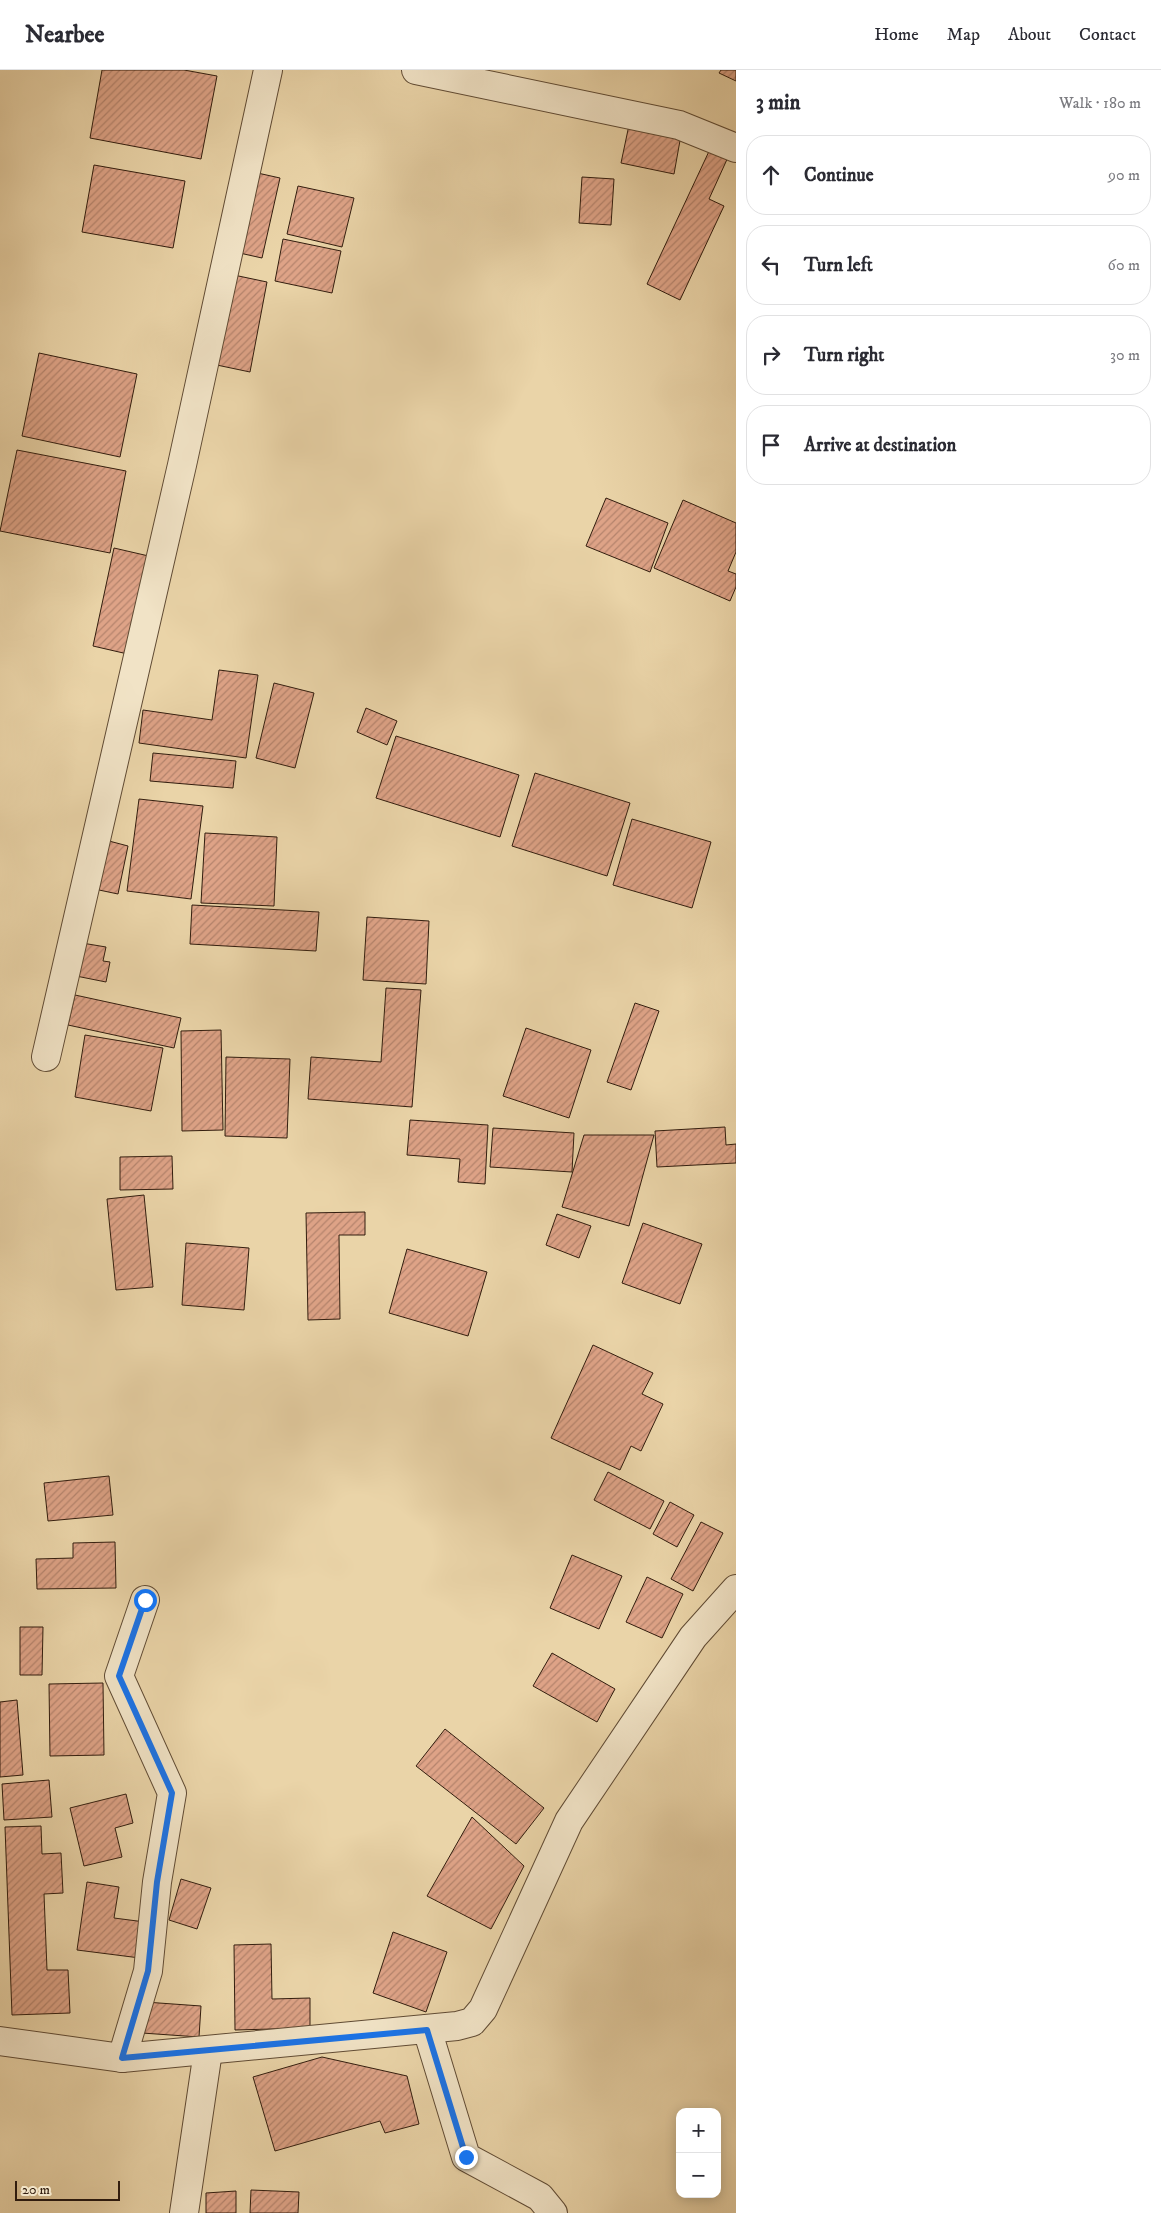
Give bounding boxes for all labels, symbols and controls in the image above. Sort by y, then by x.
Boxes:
text: Nearbee [25,20,104,50]
text: Home [874,24,919,46]
text: Map [947,24,980,46]
text: About [1008,24,1051,46]
text: Contact [1079,24,1136,46]
text: 3 min [756,90,801,116]
text: Walk · 180 m [1059,93,1141,113]
icon: ahead [757,161,785,189]
text: Continue [804,164,874,187]
text: 90 m [1108,165,1140,185]
icon: left [757,251,785,279]
text: Turn left [804,254,873,277]
text: 60 m [1108,255,1140,275]
icon: right [757,341,785,369]
text: Turn right [804,344,884,367]
text: 30 m [1110,345,1140,365]
icon: arrive [757,431,785,459]
text: Arrive at destination [804,434,956,457]
route start [134,1589,157,1612]
map controls [676,2108,721,2198]
button: + [676,2108,721,2153]
route end [455,2146,478,2169]
button: − [676,2153,721,2198]
scale bar [15,2178,120,2201]
text: 20 m [22,2181,50,2199]

